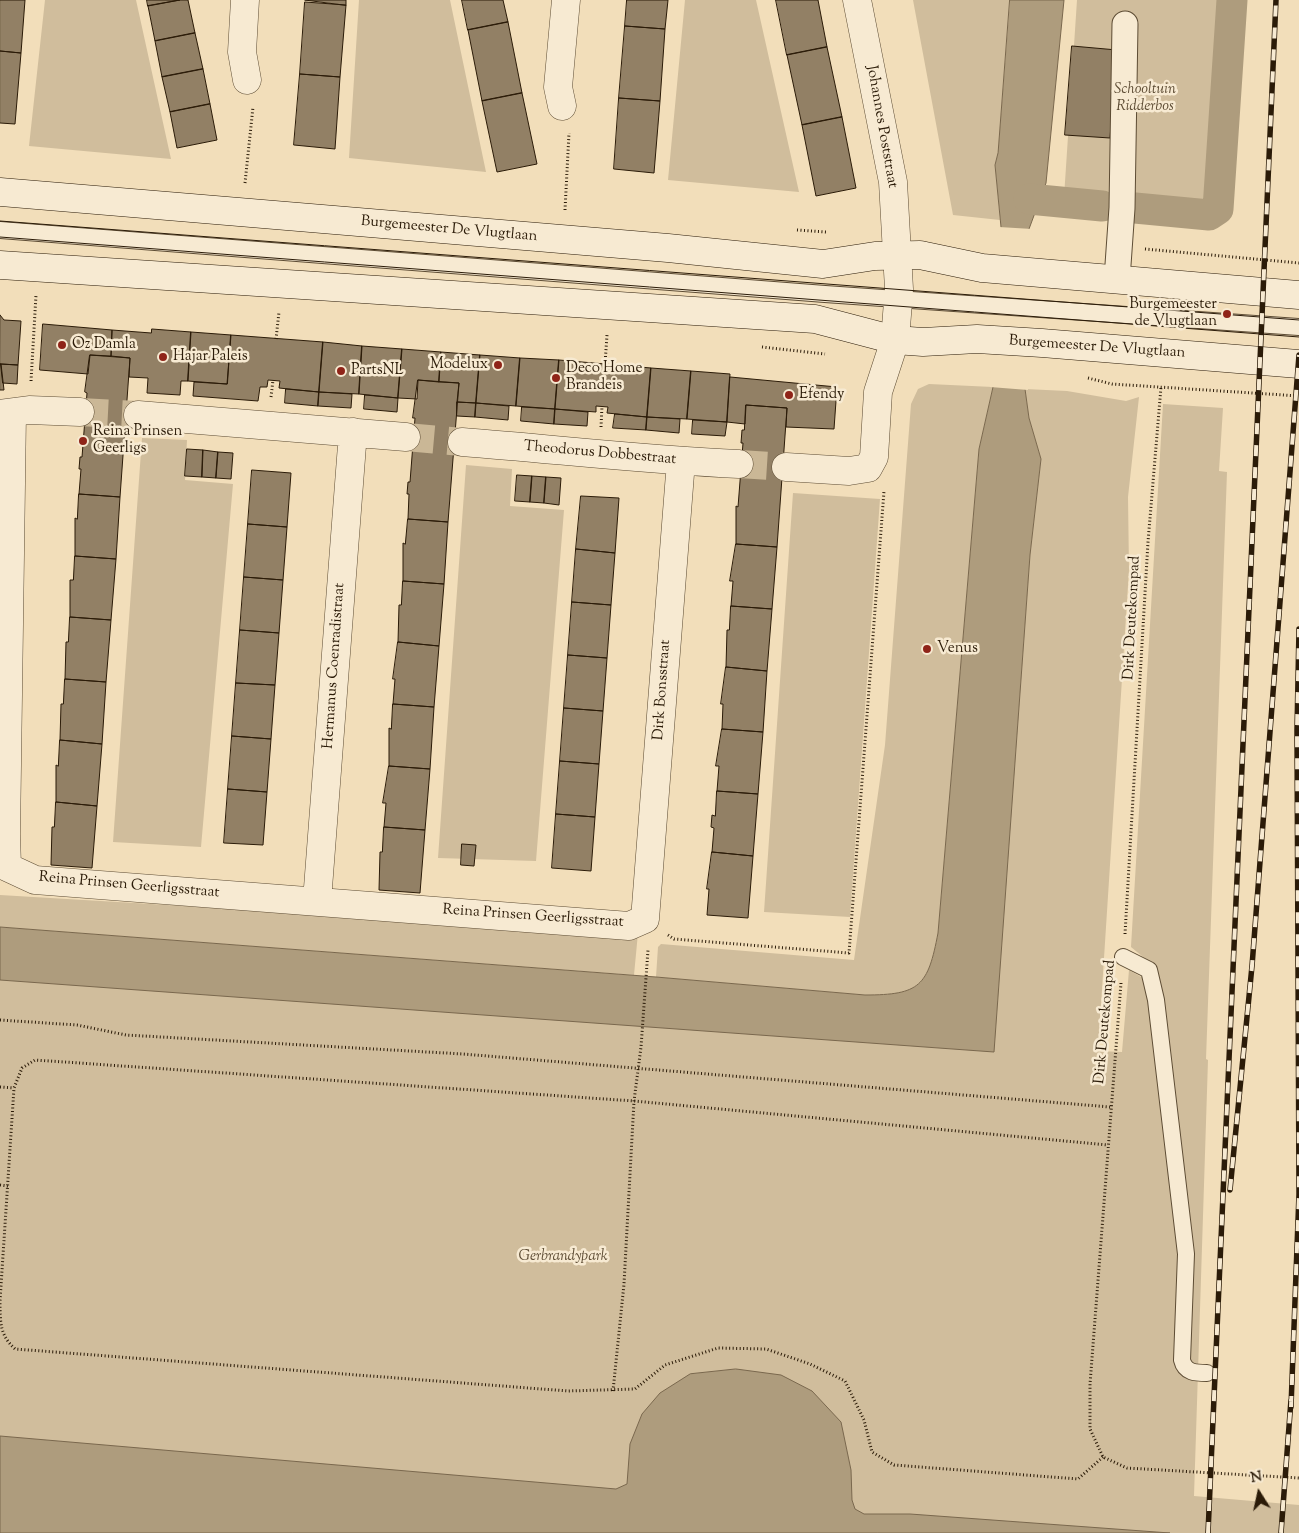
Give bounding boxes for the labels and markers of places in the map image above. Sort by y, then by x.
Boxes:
place label: Burgemeester de Vlugtlaan [1129,296,1217,331]
marker: Burgemeester de Vlugtlaan [1221,308,1233,320]
place label: Oz Damla [72,336,136,354]
marker: Oz Damla [56,339,68,351]
place label: Hajar Paleis [173,348,248,366]
marker: Hajar Paleis [157,351,169,363]
place label: Modelux [430,356,488,374]
marker: Modelux [492,359,504,371]
place label: Deco Home Brandeis [566,360,642,395]
place label: PartsNL [351,362,404,380]
marker: PartsNL [335,365,347,377]
marker: Deco Home Brandeis [550,372,562,384]
place label: Efendy [799,386,844,404]
marker: Efendy [783,389,795,401]
place label: Reina Prinsen Geerligs [93,423,182,458]
marker: Reina Prinsen Geerligs [77,435,89,447]
place label: Venus [937,640,978,658]
marker: Venus [921,643,933,655]

